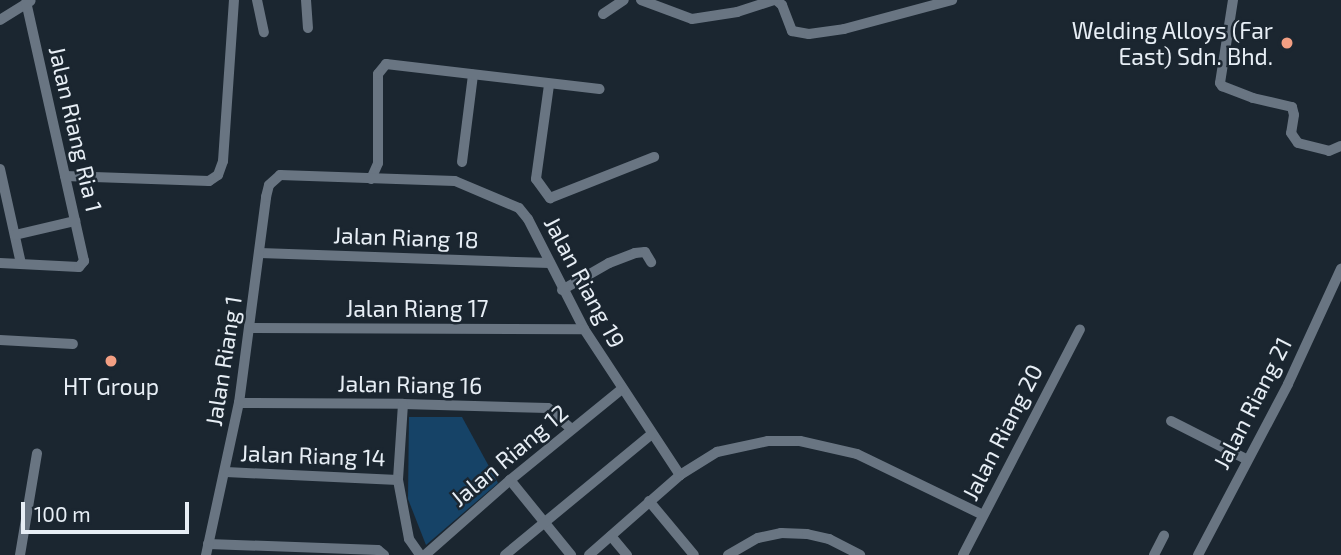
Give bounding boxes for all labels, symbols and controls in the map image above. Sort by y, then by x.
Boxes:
place label: Welding Alloys (Far East) Sdn. Bhd. [1071,16,1273,70]
marker: Welding Alloys (Far East) Sdn. Bhd. [1279,35,1295,51]
street label: Jalan Riang Ria 1 [44,44,108,214]
street label: Jalan Riang 19 [539,212,631,352]
street label: Jalan Riang 18 [333,221,479,253]
street label: Jalan Riang 1 [199,294,247,428]
street label: Jalan Riang 17 [345,294,489,322]
street label: Jalan Riang 21 [1207,332,1297,474]
marker: HT Group [103,353,119,369]
street label: Jalan Riang 20 [956,359,1048,505]
street label: Jalan Riang 16 [337,369,483,399]
place label: HT Group [63,372,159,400]
street label: Jalan Riang 12 [445,398,573,512]
street label: Jalan Riang 14 [240,439,386,471]
scale bar [24,489,192,532]
text: 100 m [34,501,91,526]

